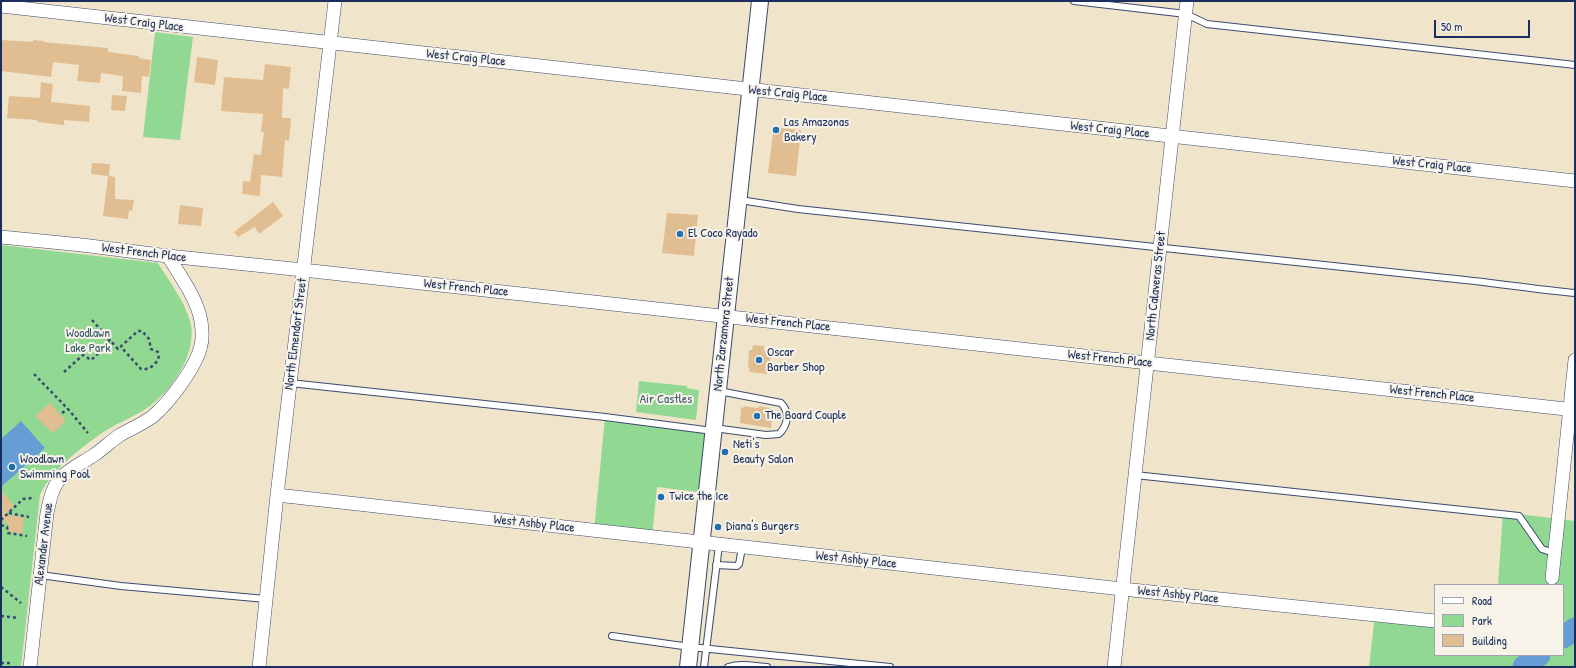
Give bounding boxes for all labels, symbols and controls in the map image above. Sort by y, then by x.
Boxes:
street label: West Craig Place [104,10,184,36]
scale bar [1436,12,1532,38]
text: 50 m [1441,18,1462,35]
street label: West Craig Place [426,46,506,70]
street label: West Craig Place [748,82,828,106]
place label: Las Amazonas Bakery [784,115,849,146]
street label: West Craig Place [1070,118,1150,142]
marker: Las Amazonas Bakery [771,125,781,135]
street label: West Craig Place [1392,153,1472,177]
place label: El Coco Rayado [688,226,758,242]
marker: El Coco Rayado [675,229,685,239]
street label: North Calaveras Street [1143,231,1169,341]
street label: West French Place [101,240,187,266]
street label: West French Place [423,276,509,300]
street label: North Zarzamora Street [710,276,738,392]
street label: North Elmendorf Street [281,277,311,391]
street label: West French Place [745,311,831,335]
park label: Woodlawn Lake Park [65,326,111,357]
place label: Oscar Barber Shop [767,345,824,376]
street label: West French Place [1067,347,1153,371]
marker: Oscar Barber Shop [754,355,764,365]
street label: West French Place [1389,382,1475,406]
park label: Air Castles [640,392,692,408]
place label: The Board Couple [765,408,846,424]
marker: The Board Couple [752,411,762,421]
place label: Neti's Beauty Salon [733,437,794,468]
marker: Neti's Beauty Salon [720,447,730,457]
place label: Woodlawn Swimming Pool [20,452,90,483]
marker: Woodlawn Swimming Pool [7,462,17,472]
place label: Twice the Ice [669,489,729,505]
marker: Twice the Ice [656,492,666,502]
street label: Alexander Avenue [31,502,57,586]
street label: West Ashby Place [493,512,575,536]
place label: Diana's Burgers [726,519,799,535]
marker: Diana's Burgers [713,522,723,532]
street label: West Ashby Place [815,548,897,572]
street label: West Ashby Place [1137,583,1219,607]
legend [1434,584,1564,656]
text: Road [1472,592,1492,609]
text: Park [1472,612,1492,629]
text: Building [1472,632,1507,649]

